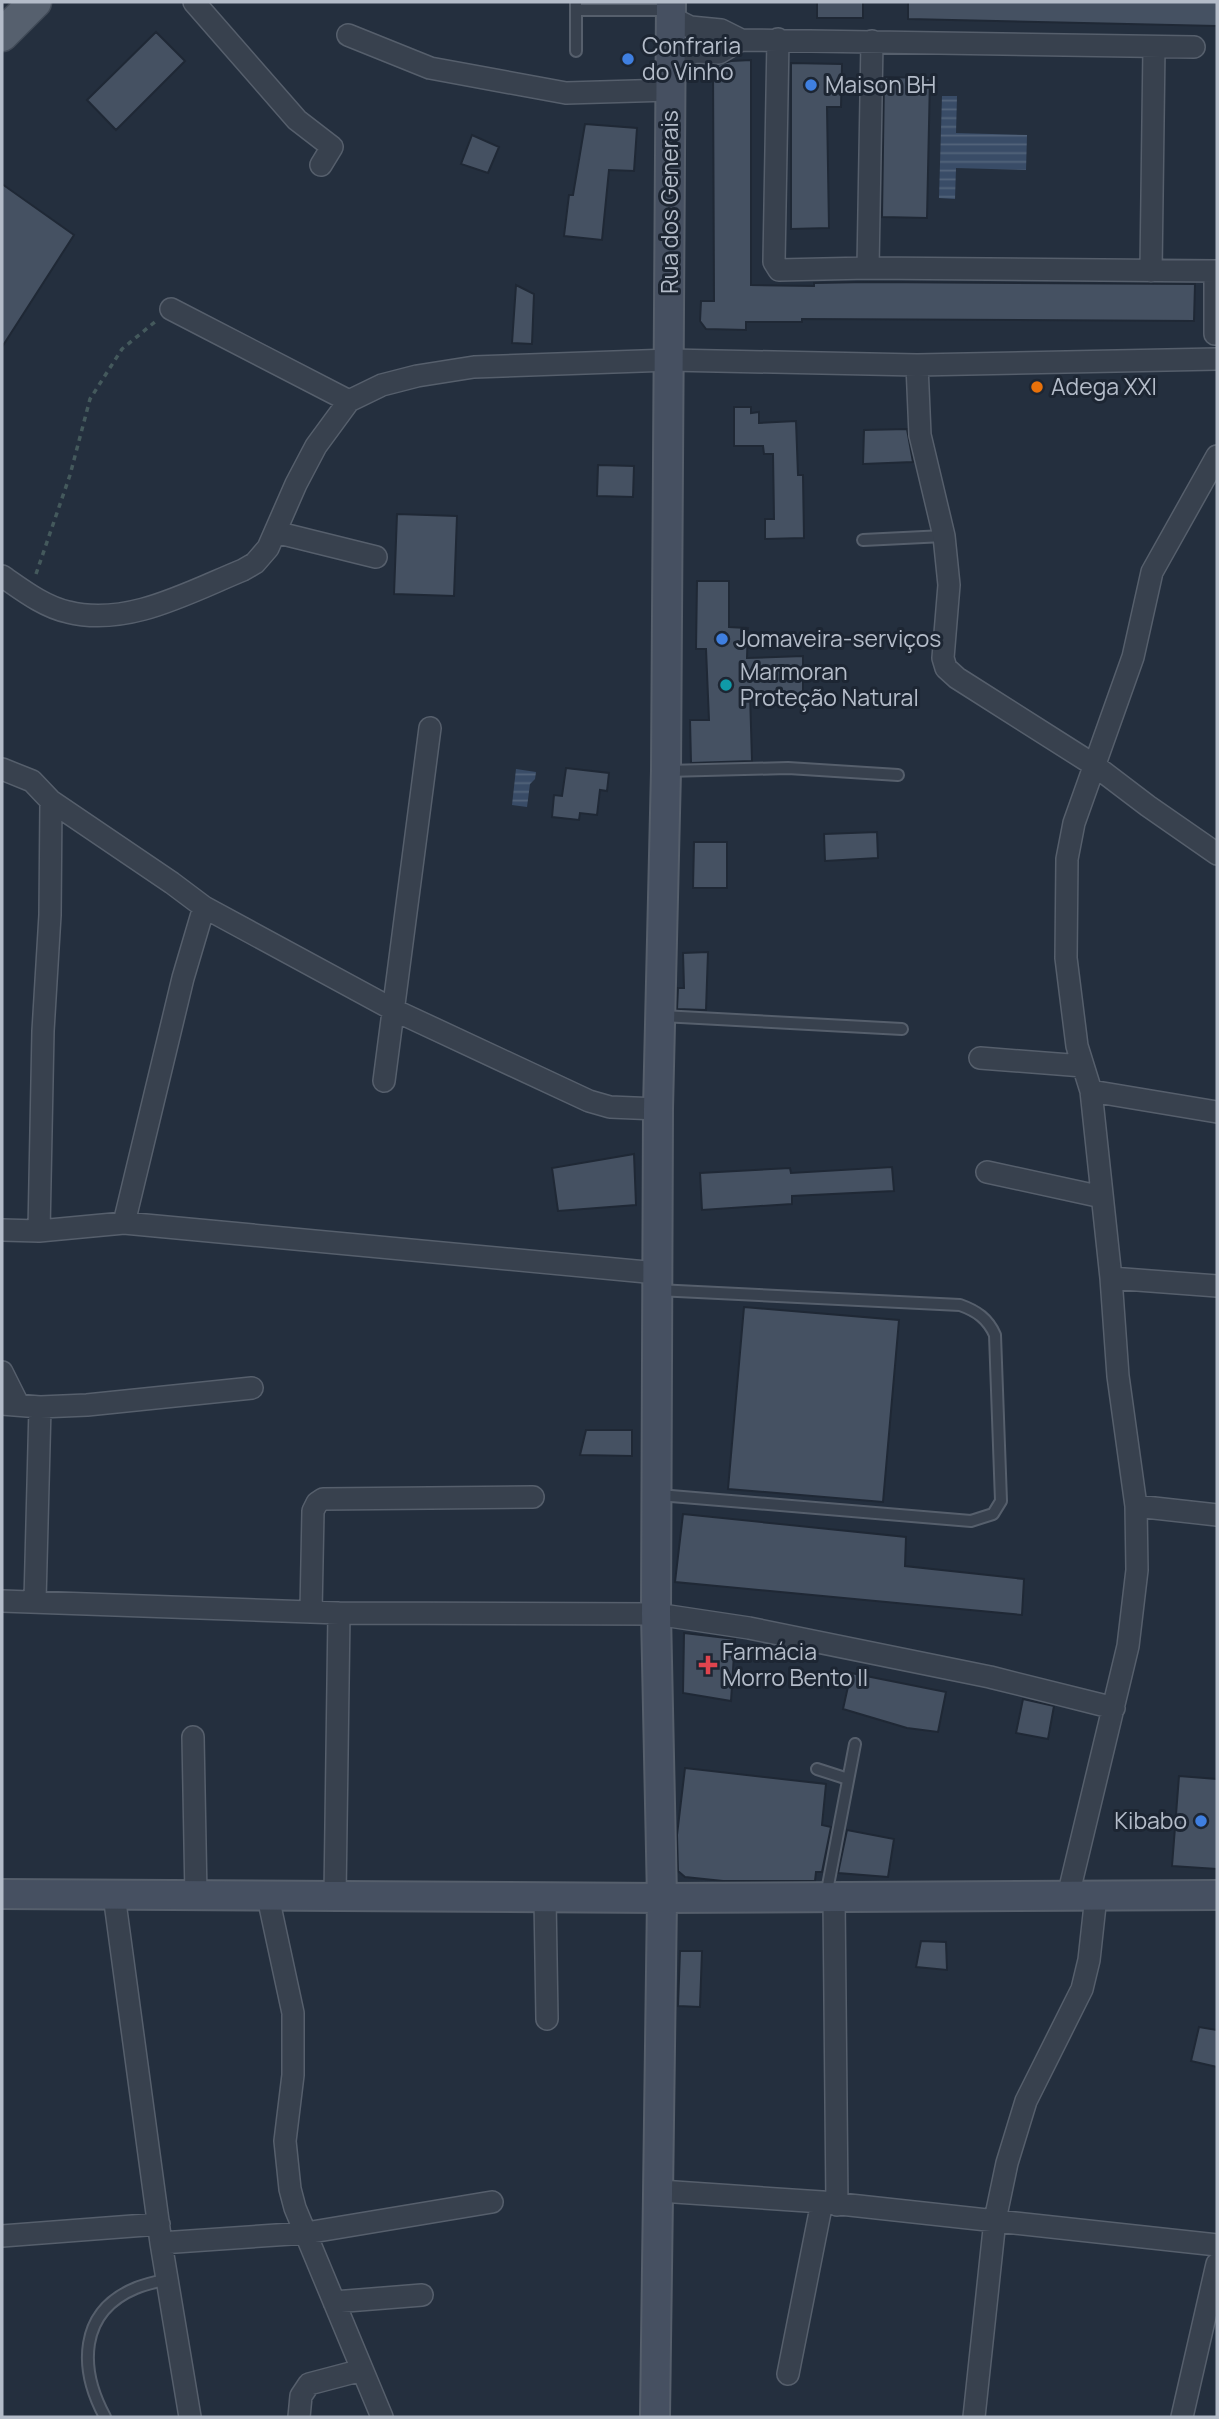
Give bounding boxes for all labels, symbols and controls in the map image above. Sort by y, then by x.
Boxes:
place label: Confraria do Vinho [642,29,741,87]
marker: Confraria do Vinho [620,51,636,67]
place label: Maison BH [825,68,936,100]
marker: Maison BH [803,77,819,93]
street label: Rua dos Generais [653,110,685,294]
place label: Adega XXI [1051,370,1157,402]
marker: Adega XXI [1029,379,1045,395]
place label: Jomaveira-serviços [736,622,941,654]
marker: Jomaveira-serviços [714,631,730,647]
place label: Marmoran Proteção Natural [740,655,919,713]
marker: Marmoran Proteção Natural [718,677,734,693]
place label: Farmácia Morro Bento II [722,1635,868,1693]
marker: Farmácia Morro Bento II [700,1657,716,1673]
place label: Kibabo [1114,1804,1187,1836]
marker: Kibabo [1193,1813,1209,1829]

